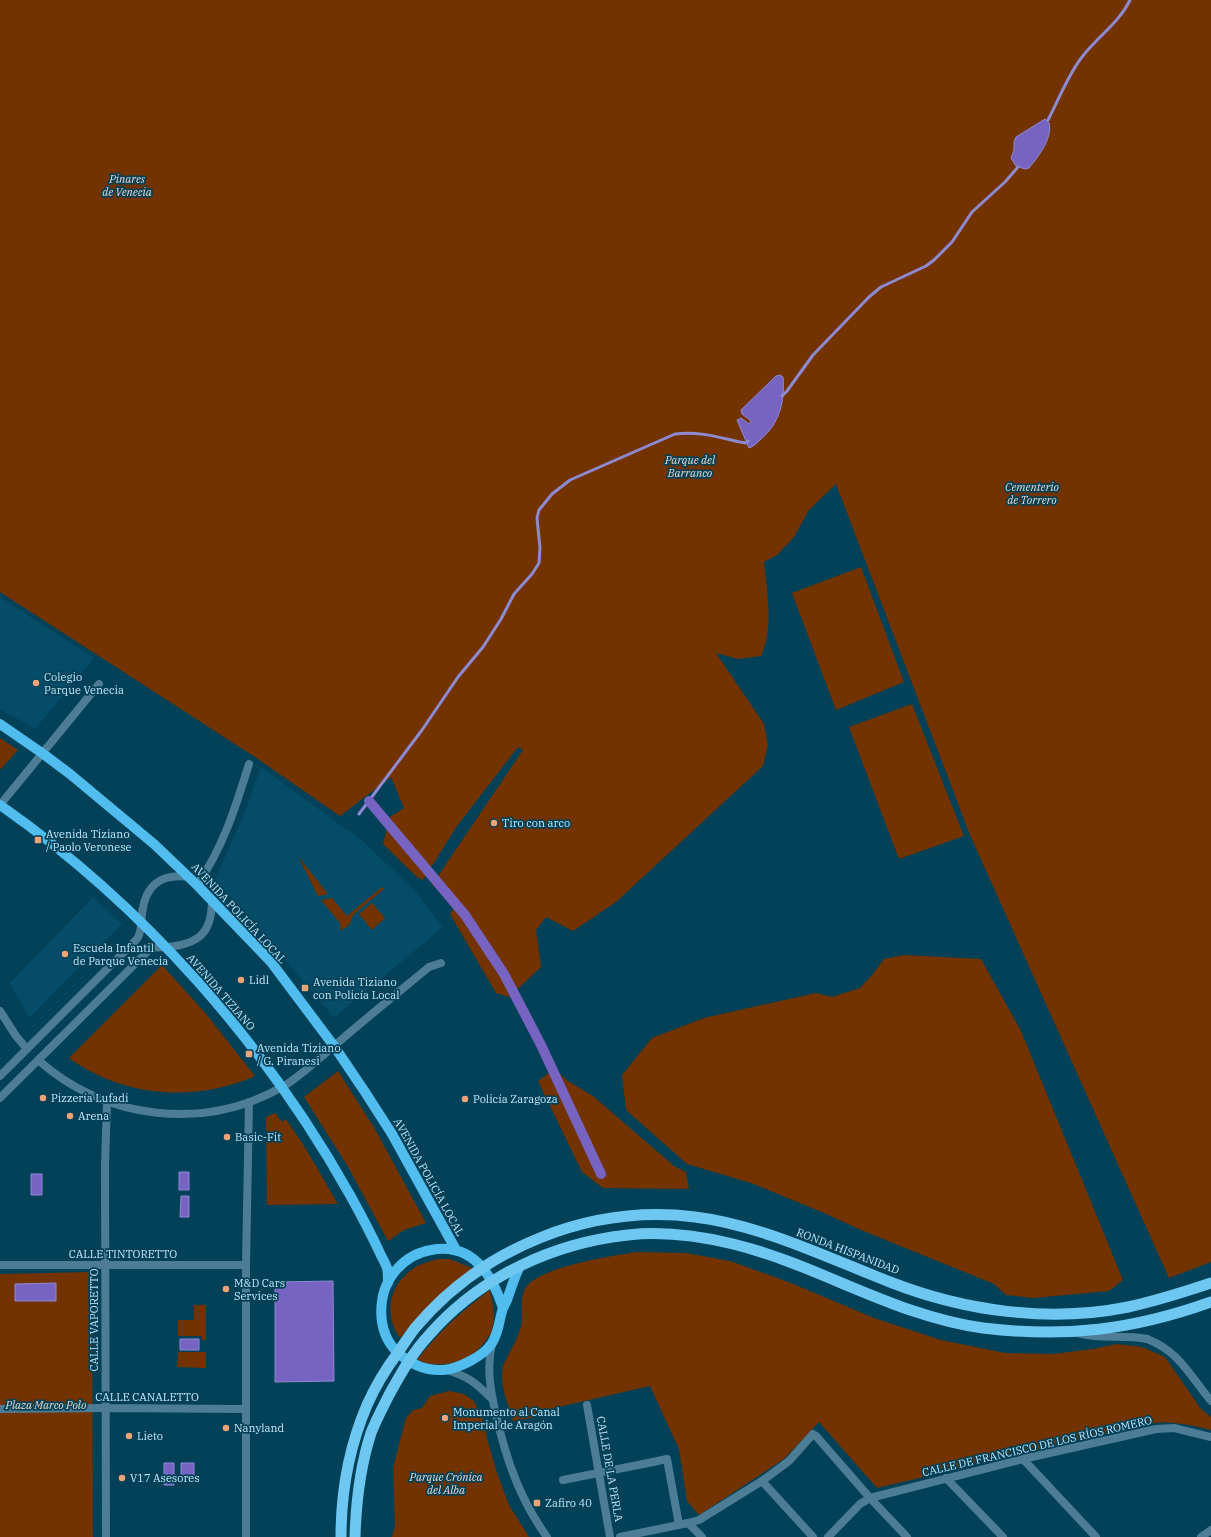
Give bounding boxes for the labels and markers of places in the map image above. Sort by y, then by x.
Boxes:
place label: Colegio Parque Venecia [44,670,124,697]
marker: Colegio Parque Venecia [31,678,41,688]
place label: Tiro con arco [502,816,570,830]
marker: Tiro con arco [489,818,499,828]
place label: Avenida Tiziano / Paolo Veronese [46,827,132,854]
marker: Avenida Tiziano / Paolo Veronese [33,835,43,845]
place label: Escuela Infantil de Parque Venecia [73,941,168,968]
marker: Escuela Infantil de Parque Venecia [60,949,70,959]
place label: Lidl [249,973,269,987]
marker: Lidl [236,975,246,985]
place label: Avenida Tiziano con Policía Local [313,975,399,1002]
marker: Avenida Tiziano con Policía Local [300,983,310,993]
place label: Avenida Tiziano / G. Piranesi [257,1041,341,1068]
marker: Avenida Tiziano / G. Piranesi [244,1049,254,1059]
place label: Pizzería Lufadi [51,1091,129,1105]
place label: Policía Zaragoza [473,1092,558,1106]
marker: Pizzería Lufadi [38,1093,48,1103]
marker: Policía Zaragoza [460,1094,470,1104]
place label: Arena [78,1109,109,1123]
marker: Arena [65,1111,75,1121]
place label: Basic-Fit [235,1130,281,1144]
marker: Basic-Fit [222,1132,232,1142]
place label: M&D Cars Services [234,1276,285,1303]
marker: M&D Cars Services [221,1284,231,1294]
place label: Monumento al Canal Imperial de Aragón [453,1405,560,1432]
marker: Monumento al Canal Imperial de Aragón [440,1413,450,1423]
place label: Nanyland [234,1421,285,1435]
marker: Nanyland [221,1423,231,1433]
place label: Lieto [137,1429,163,1443]
marker: Lieto [124,1431,134,1441]
place label: V17 Asesores [130,1471,200,1485]
marker: V17 Asesores [117,1473,127,1483]
place label: Zafiro 40 [545,1496,592,1510]
marker: Zafiro 40 [532,1498,542,1508]

